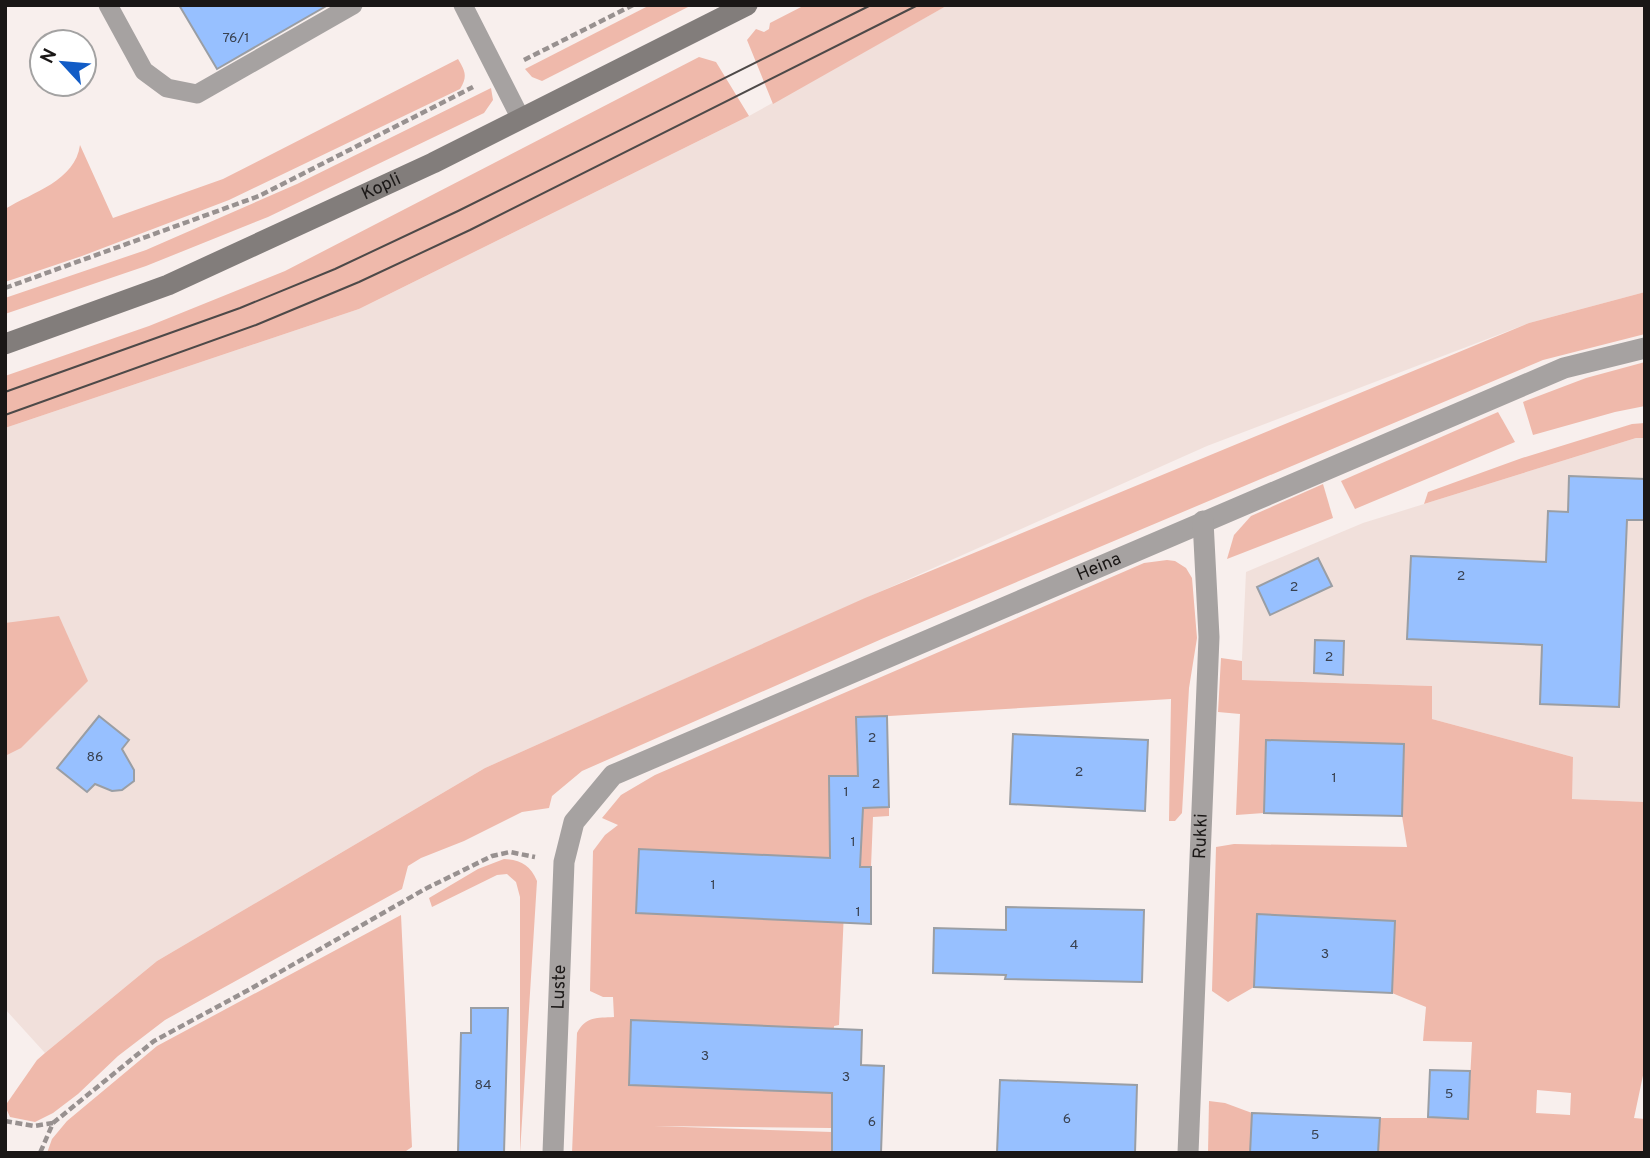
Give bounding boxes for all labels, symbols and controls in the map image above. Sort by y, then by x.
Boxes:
north arrow [28,28,98,98]
house number: 76/1 [222,30,250,47]
text: N [36,45,63,68]
street label: Kopli [358,168,405,206]
street label: Heina [1073,547,1125,587]
house number: 2 [1457,568,1465,585]
house number: 2 [1290,579,1298,596]
house number: 2 [1325,649,1333,666]
house number: 2 [868,730,876,747]
house number: 86 [87,749,103,766]
house number: 2 [1075,764,1083,781]
house number: 1 [1331,770,1337,787]
house number: 2 [872,776,880,793]
house number: 1 [843,784,849,801]
street label: Rukki [1188,813,1213,859]
house number: 1 [850,834,856,851]
house number: 1 [710,877,716,894]
house number: 1 [855,904,861,921]
house number: 4 [1070,937,1078,954]
house number: 3 [1321,946,1329,963]
street label: Luste [547,964,572,1010]
house number: 3 [701,1048,709,1065]
house number: 3 [842,1069,850,1086]
house number: 84 [474,1077,492,1094]
house number: 5 [1445,1086,1453,1103]
house number: 6 [1063,1111,1071,1128]
house number: 6 [868,1114,876,1131]
house number: 5 [1311,1127,1319,1144]

